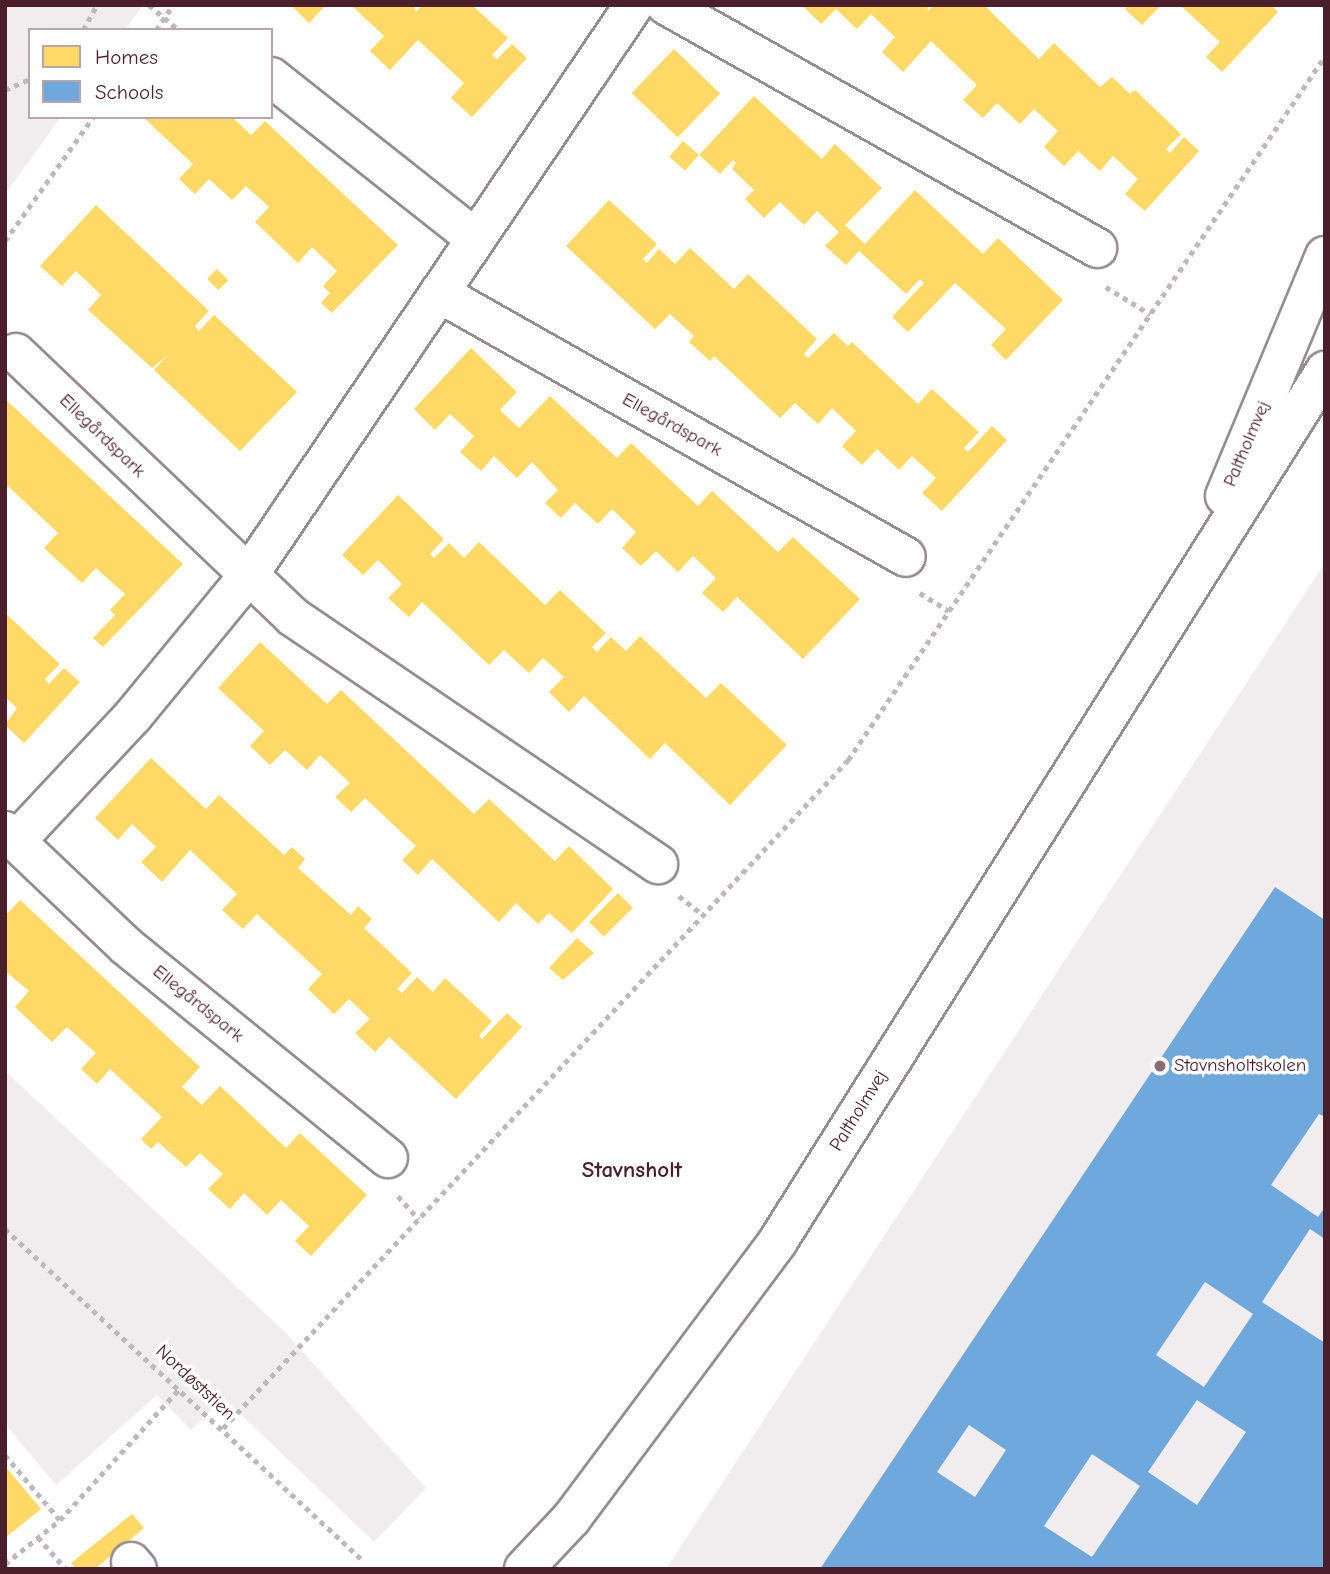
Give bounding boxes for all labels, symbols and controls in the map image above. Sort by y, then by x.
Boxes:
legend [28,28,273,119]
text: Homes [95,45,158,69]
text: Schools [95,80,164,104]
street label: Ellegårdspark [618,388,726,462]
street label: Ellegårdspark [54,389,150,483]
street label: Paltholmvej [1219,398,1275,490]
street label: Ellegårdspark [148,960,248,1048]
place label: Stavnsholtskolen [1174,1055,1306,1077]
marker: Stavnsholtskolen [1152,1058,1168,1074]
street label: Paltholmvej [825,1066,893,1156]
district label: Stavnsholt [582,1156,682,1184]
street label: Nordøststien [150,1340,240,1426]

